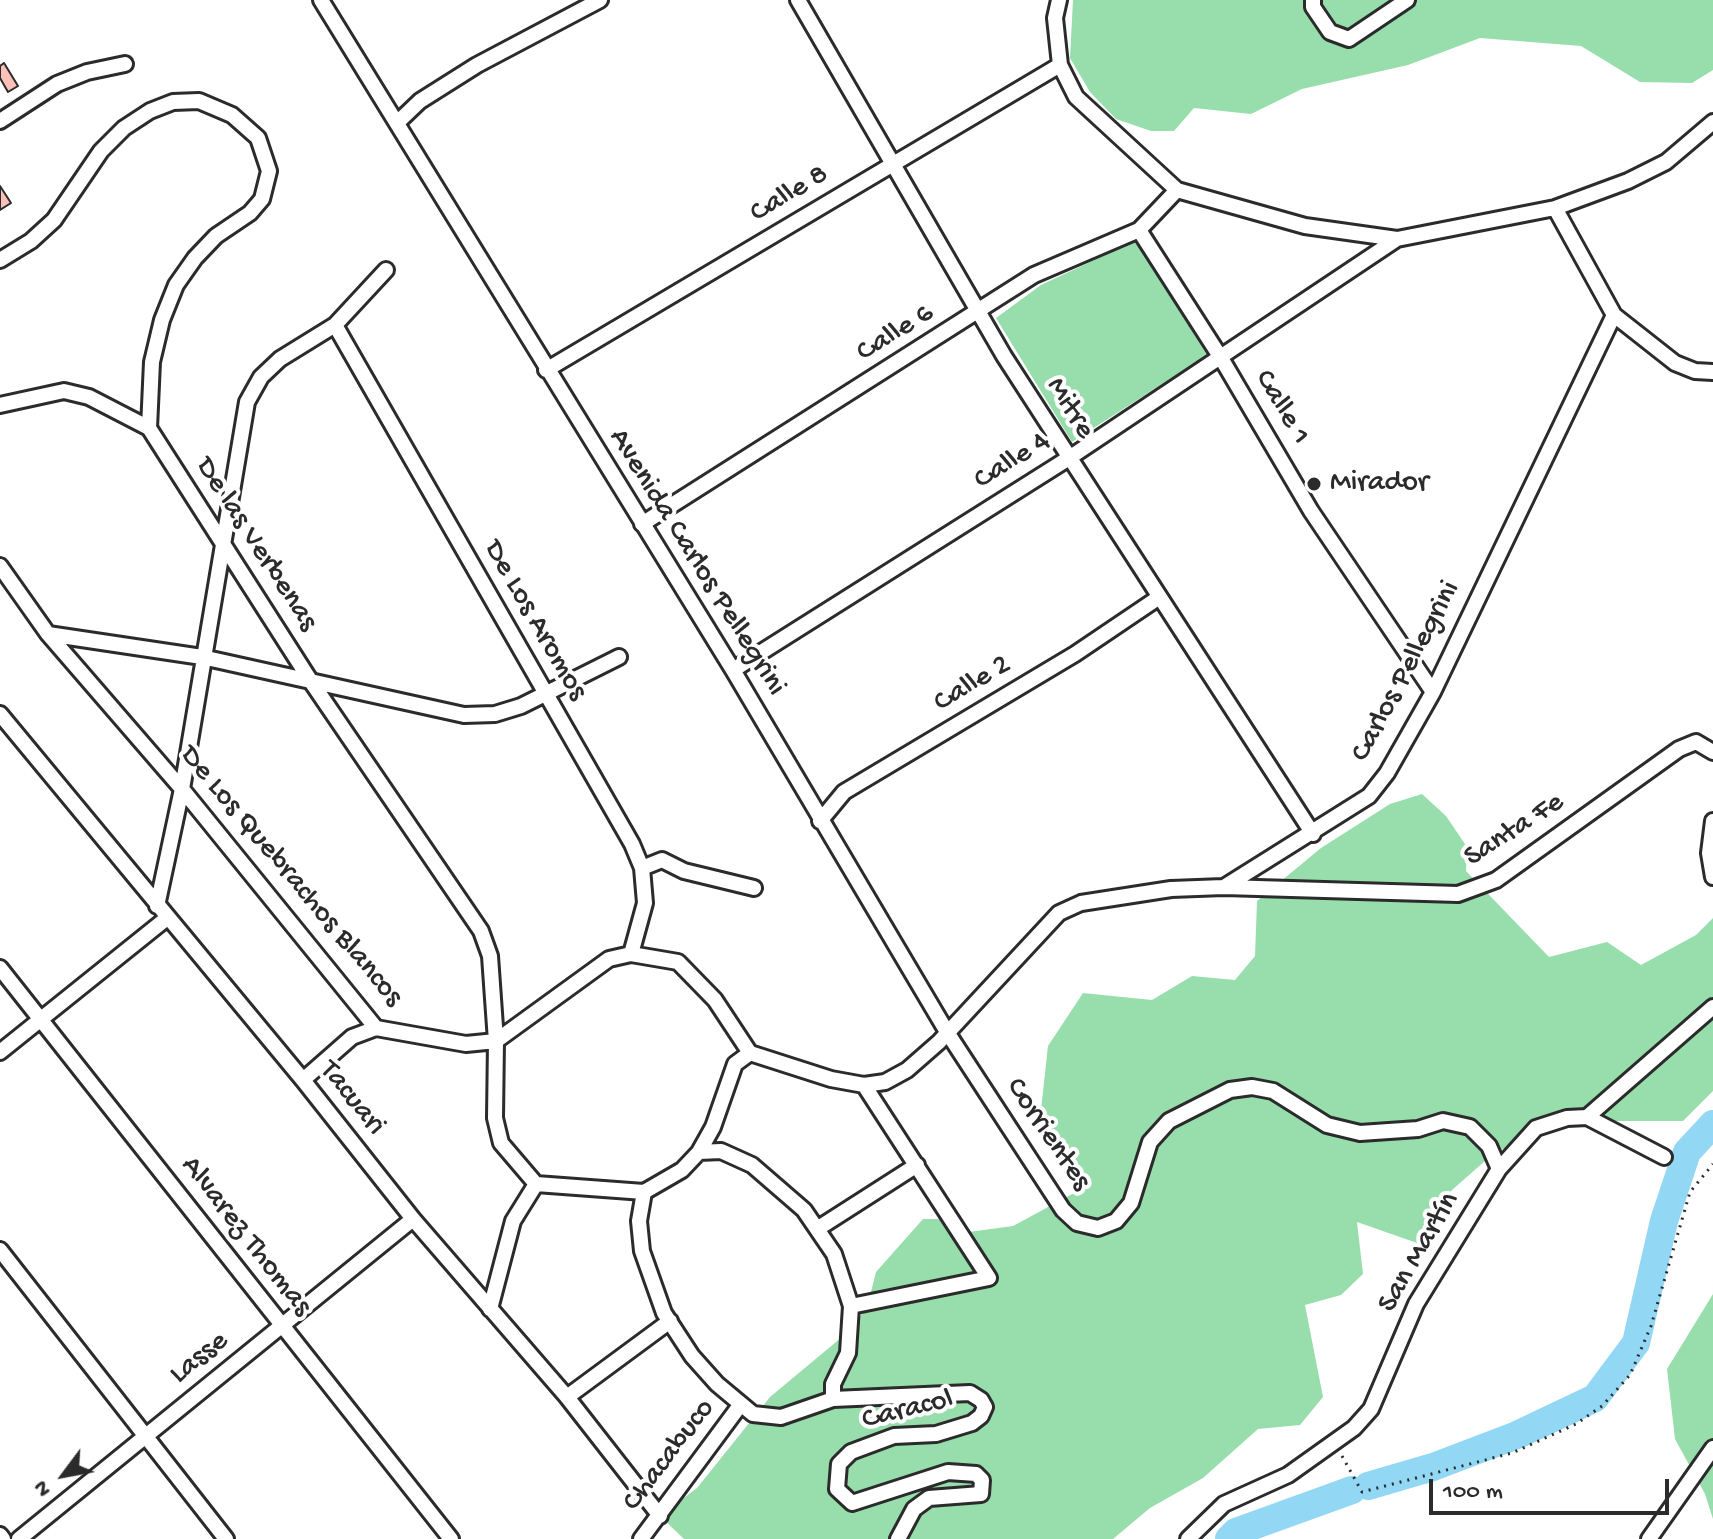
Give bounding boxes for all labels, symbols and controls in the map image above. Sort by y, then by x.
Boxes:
street label: Calle 8 [744,158,836,232]
street label: Calle 6 [851,296,941,372]
street label: Calle 1 [1245,364,1317,452]
street label: Mitre [1036,372,1102,446]
street label: Avenida Carlos Pellegrini [599,423,793,703]
street label: Calle 4 [968,425,1058,499]
street label: De las Verbenas [186,451,324,639]
place label: Mirador [1330,466,1428,502]
marker: Mirador [1305,475,1323,493]
street label: De Los Aromos [474,535,594,707]
street label: Carlos Pellegrini [1344,575,1470,769]
street label: Calle 2 [928,648,1018,722]
street label: De Los Quebrachos Blancos [170,739,410,1015]
street label: Santa Fe [1458,785,1572,877]
street label: Tacuari [310,1054,392,1144]
street label: Corrientes [996,1072,1098,1198]
street label: Alvarez Thomas [171,1150,319,1324]
street label: San Martín [1371,1186,1469,1320]
street label: Lasse [163,1324,237,1394]
street label: Caracol [859,1382,957,1440]
street label: Chacabuco [616,1393,724,1519]
north arrow [24,1435,104,1515]
scale bar [1433,1463,1673,1513]
text: N [29,1475,58,1501]
text: 100 m [1443,1478,1503,1507]

